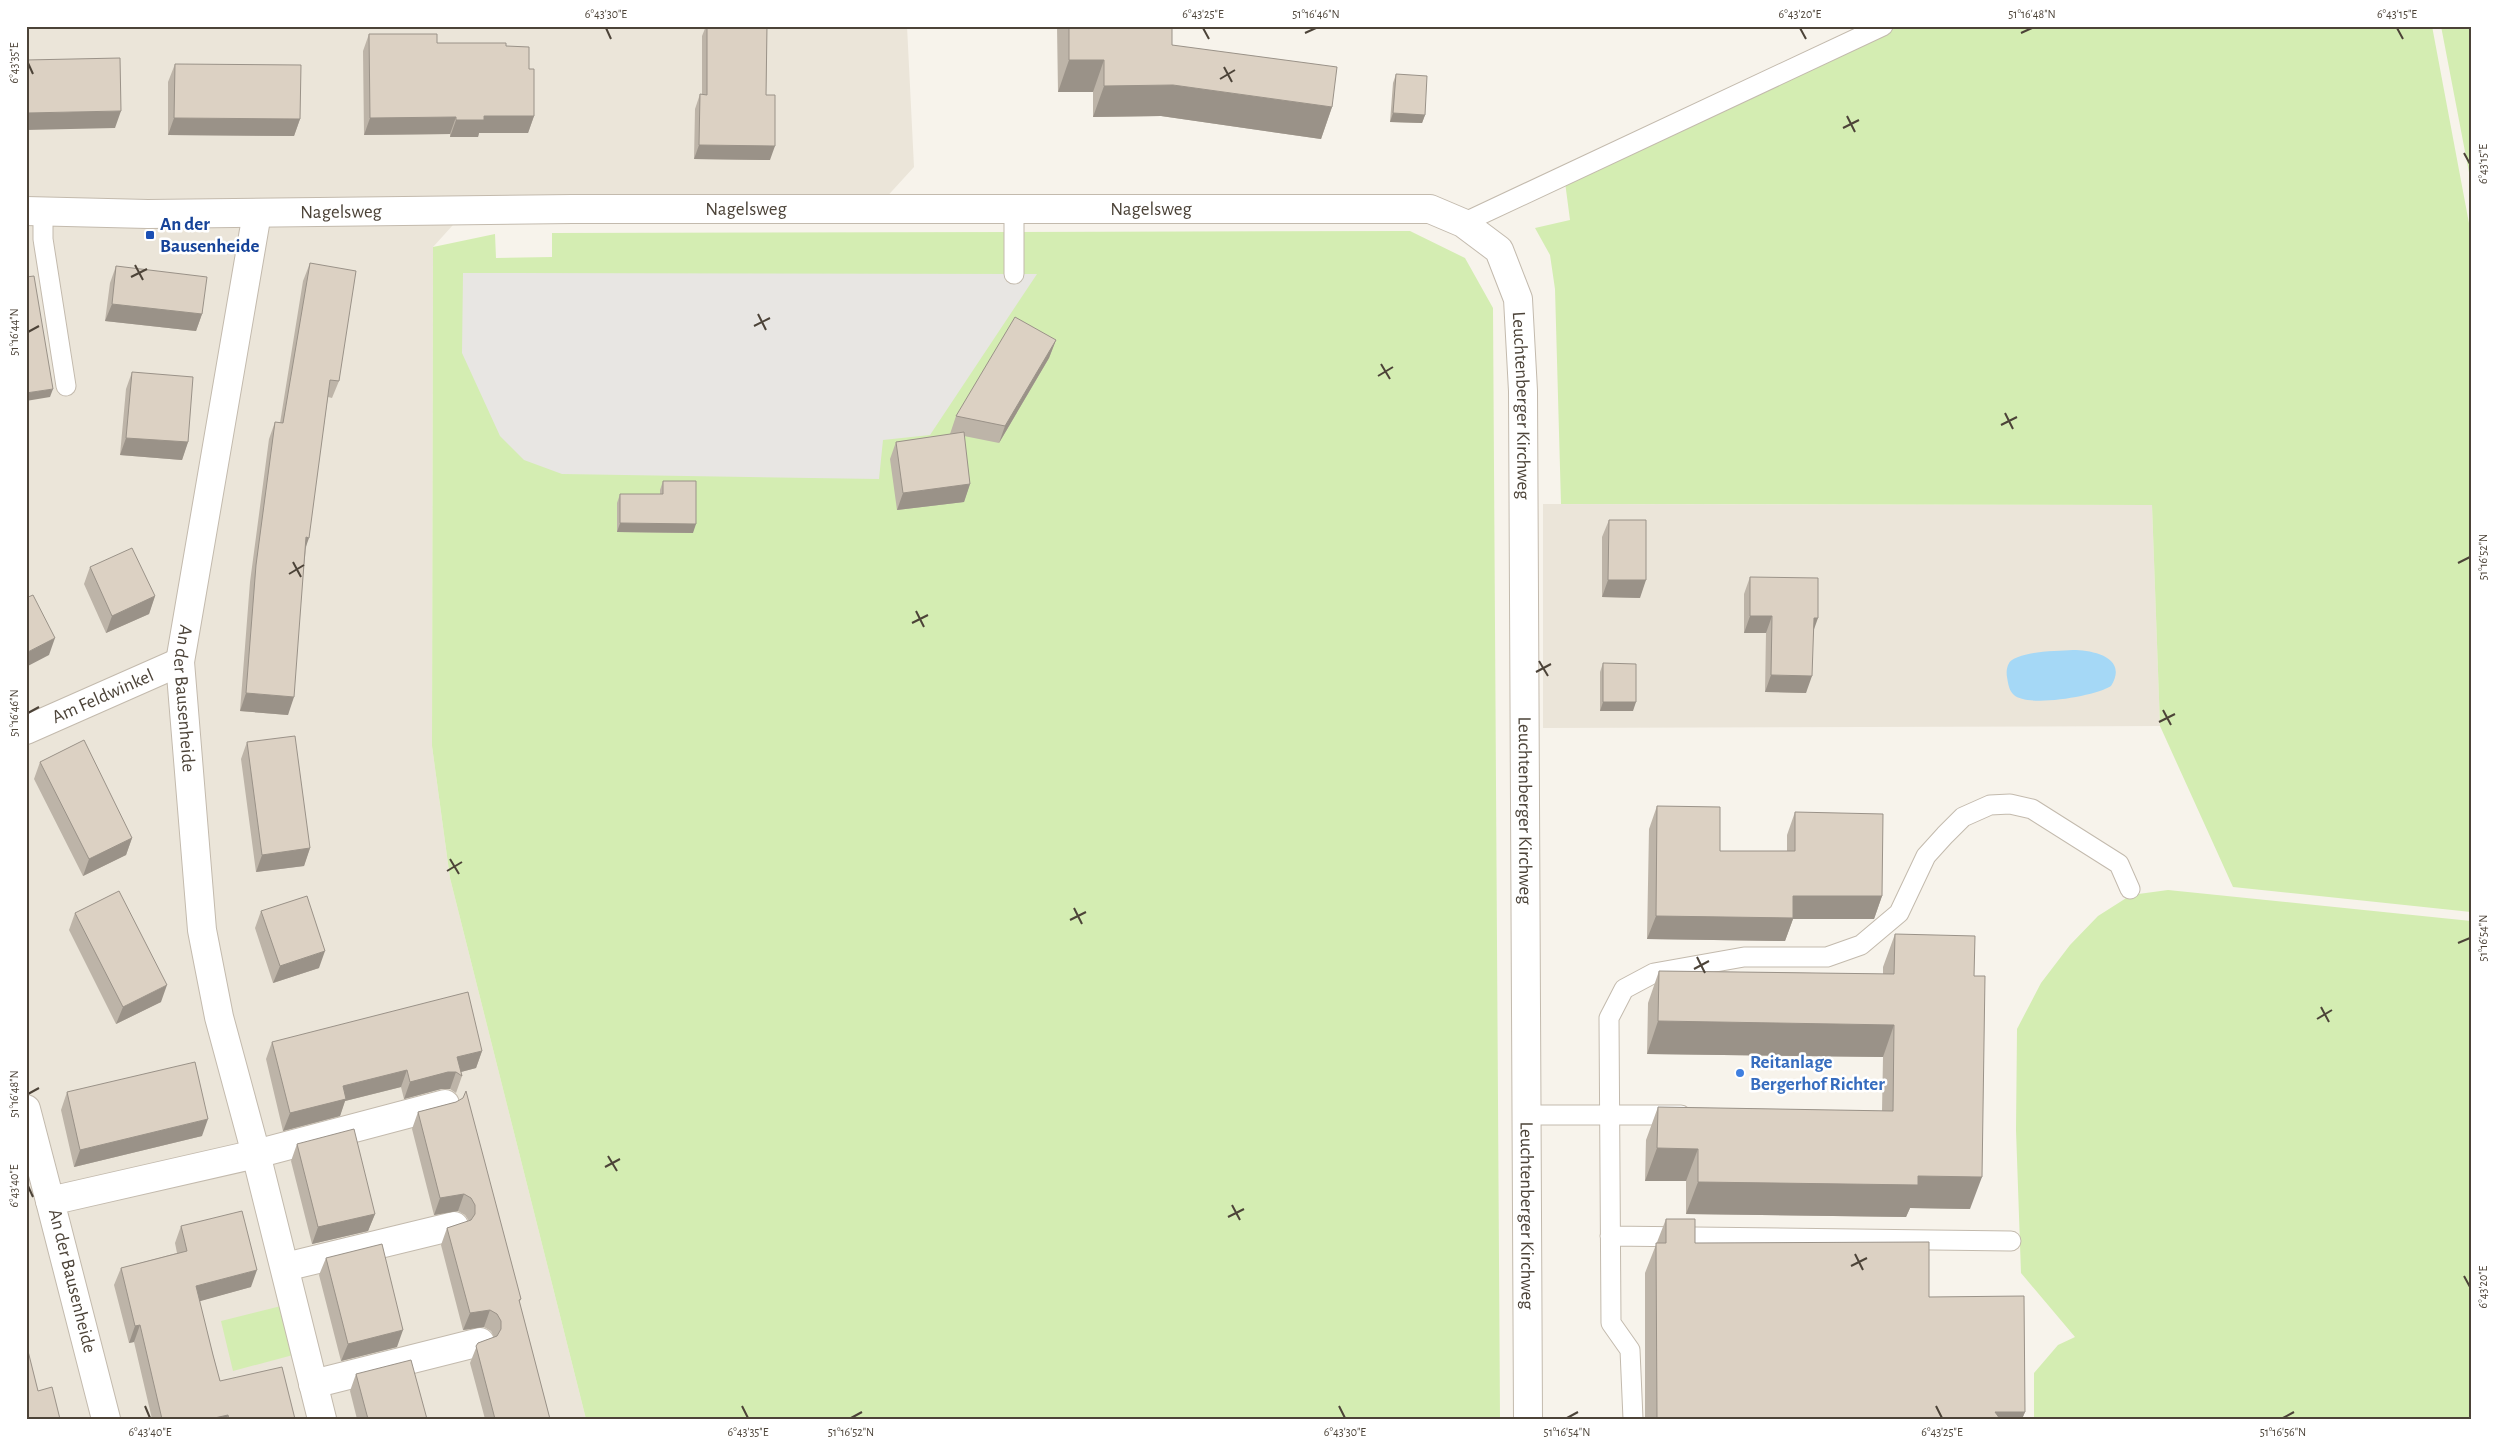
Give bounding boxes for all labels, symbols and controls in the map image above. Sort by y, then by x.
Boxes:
text: 6°43'30"E [585,8,627,20]
text: 6°43'25"E [1182,8,1224,20]
text: 51°16'46"N [1292,8,1340,20]
text: 6°43'20"E [1779,8,1822,20]
text: 51°16'48"N [2008,8,2056,20]
text: 6°43'15"E [2377,8,2417,20]
text: 6°43'35"E [8,42,20,83]
text: 6°43'15"E [2477,144,2489,184]
street label: Nagelsweg [705,200,787,219]
street label: Nagelsweg [1110,200,1192,219]
street label: Nagelsweg [300,202,383,222]
place label: An der Bausenheide [160,215,259,256]
marker: An der Bausenheide [144,229,156,241]
text: 51°16'44"N [8,308,20,356]
street label: Leuchtenberger Kirchweg [1509,311,1533,500]
text: 51°16'52"N [2477,534,2489,580]
street label: An der Bausenheide [170,623,198,773]
street label: Am Feldwinkel [49,665,157,727]
text: 51°16'46"N [8,689,20,737]
street label: Leuchtenberger Kirchweg [1515,716,1535,905]
text: 51°16'54"N [2477,915,2489,961]
place label: Reitanlage Bergerhof Richter [1750,1053,1885,1094]
marker: Reitanlage Bergerhof Richter [1734,1067,1746,1079]
text: 51°16'48"N [8,1070,20,1118]
street label: Leuchtenberger Kirchweg [1517,1121,1537,1310]
text: 6°43'40"E [8,1164,20,1208]
street label: An der Bausenheide [45,1207,99,1355]
text: 6°43'20"E [2477,1265,2489,1308]
text: 6°43'40"E [128,1426,172,1438]
text: 6°43'35"E [728,1426,769,1438]
text: 51°16'52"N [828,1426,874,1438]
text: 6°43'30"E [1324,1426,1366,1438]
text: 51°16'54"N [1544,1426,1590,1438]
text: 6°43'25"E [1921,1426,1963,1438]
text: 51°16'56"N [2260,1426,2306,1438]

